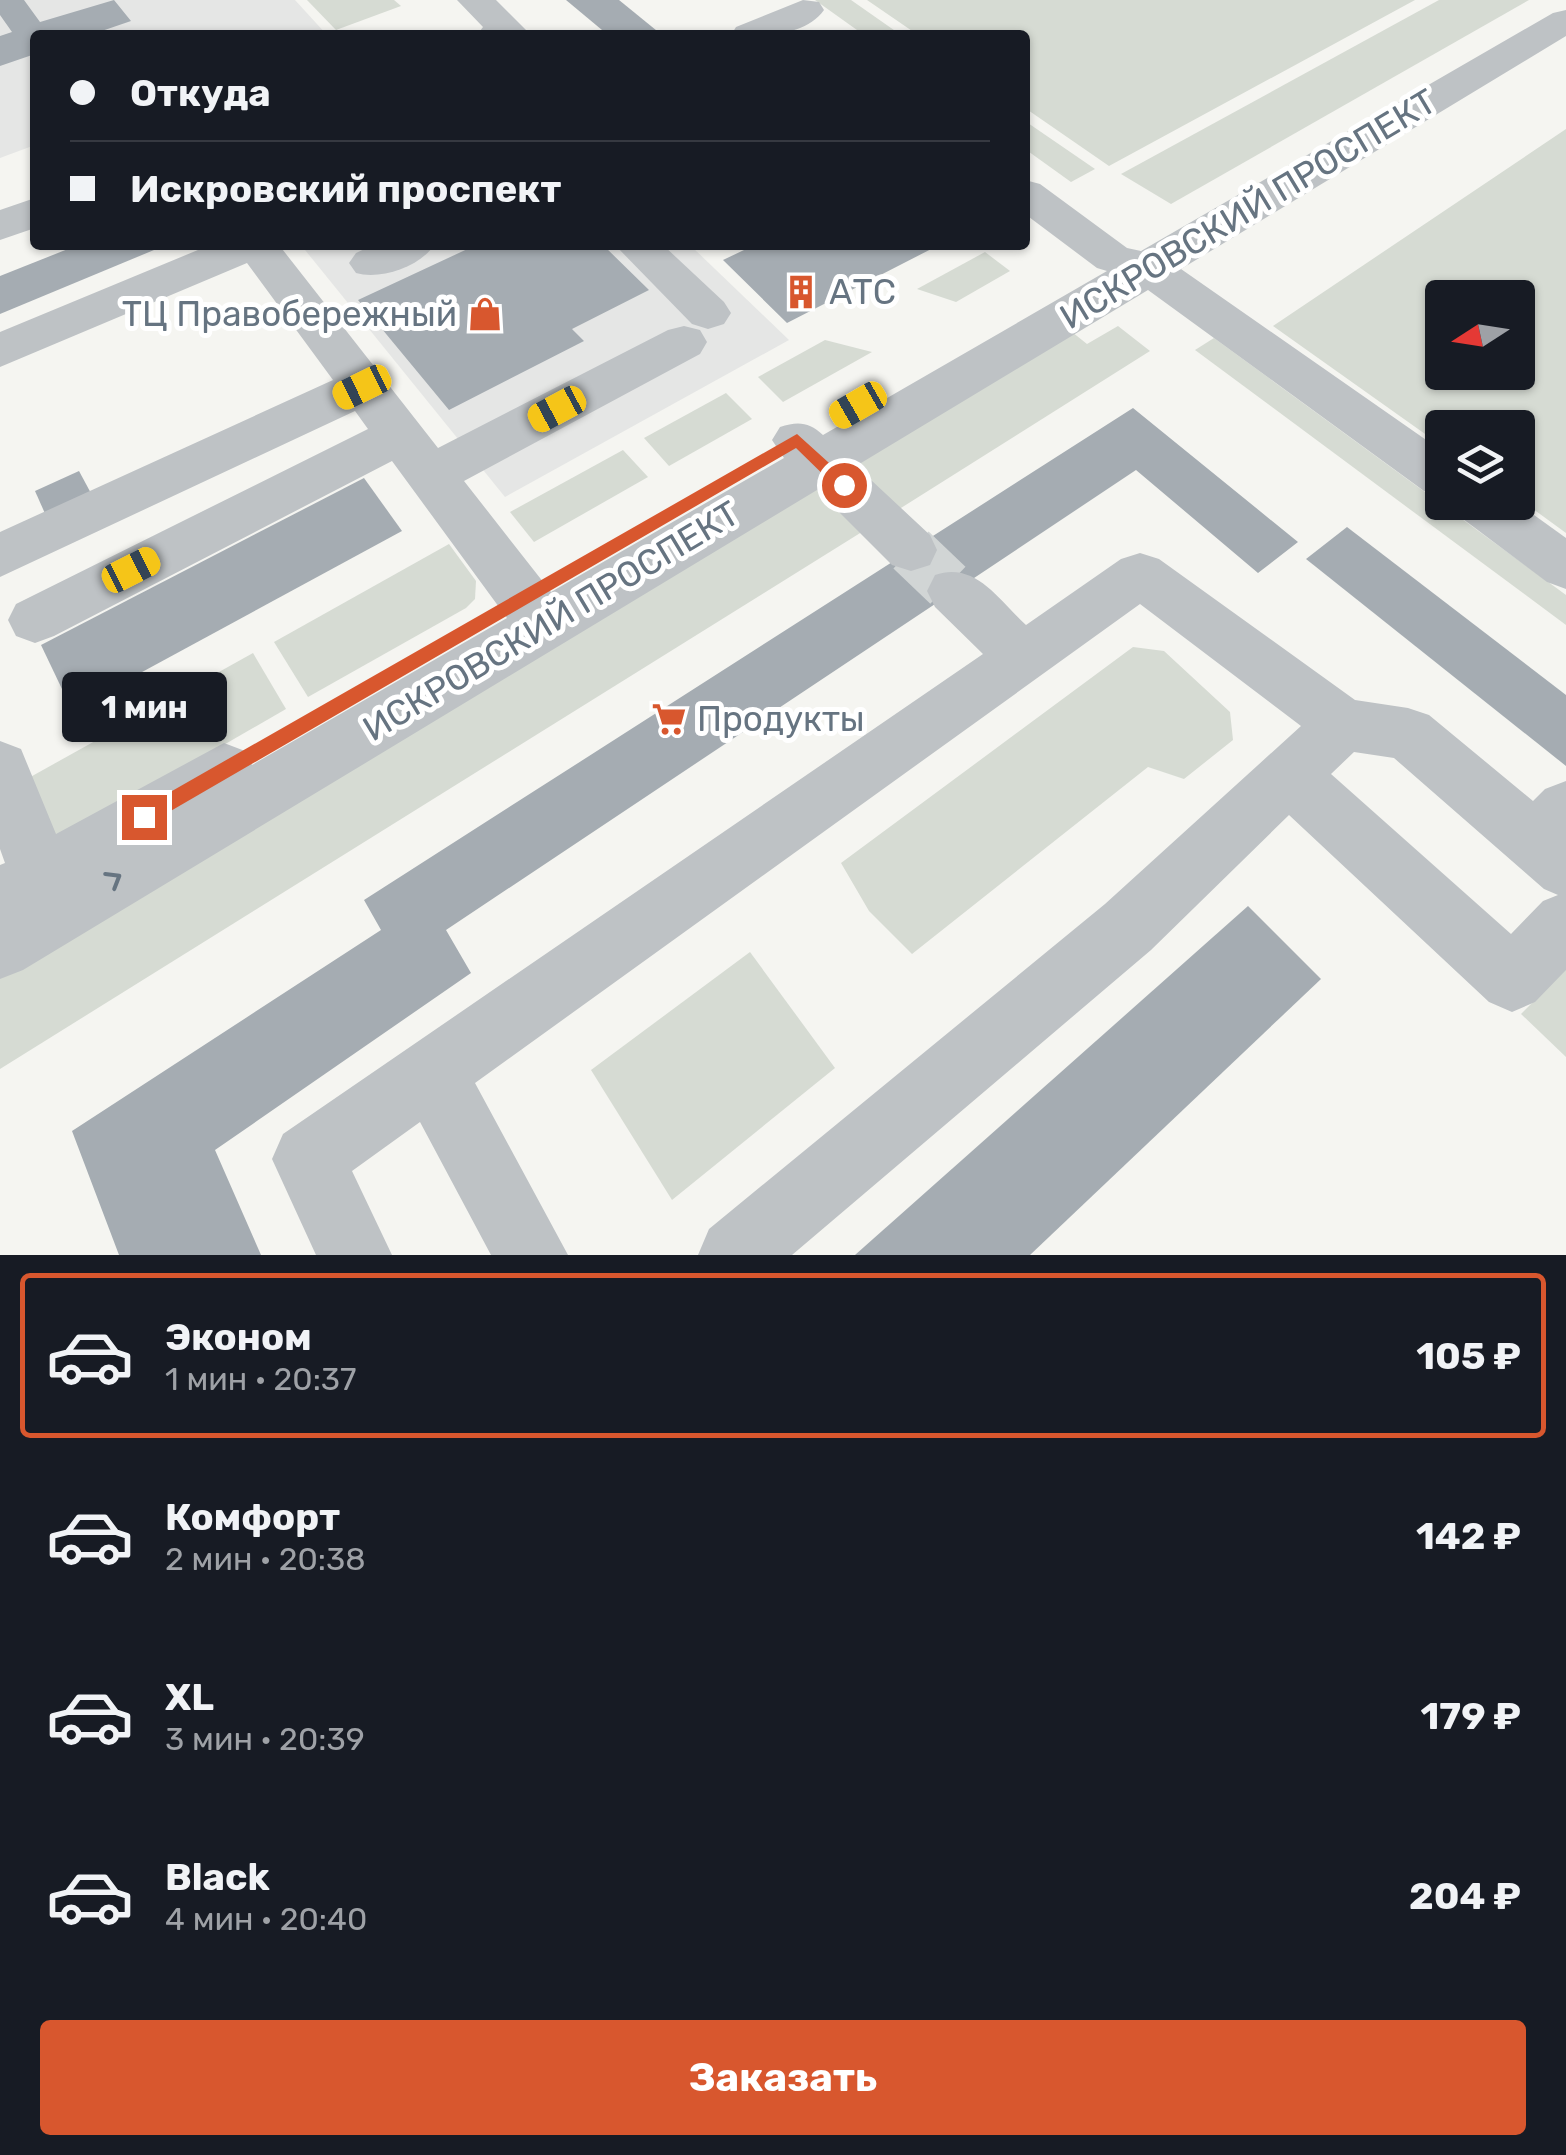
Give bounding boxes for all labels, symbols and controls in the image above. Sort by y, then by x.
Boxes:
text: Откуда [130,70,271,116]
street label: ИСКРОВСКИЙ ПРОСПЕКТ [1053,80,1443,338]
text: Искровский проспект [130,166,561,212]
place label: АТС [829,271,896,313]
building icon: АТС [782,273,820,311]
north arrow [1425,280,1535,390]
map controls [1425,280,1535,520]
place label: ТЦ Правобережный [122,293,457,335]
shop icon: ТЦ Правобережный [466,295,504,333]
car [328,360,396,414]
car [825,377,891,433]
car [523,382,591,436]
button: layers [1425,410,1535,520]
route start [822,463,867,508]
street label: ИСКРОВСКИЙ ПРОСПЕКТ [356,492,746,750]
car [97,543,165,597]
callout: 1 мин [62,672,226,742]
text: 1 мин [101,688,188,726]
place label: Продукты [697,698,865,740]
supermarket icon: Продукты [650,700,688,738]
route end [122,795,167,840]
one-way arrow [103,872,121,891]
icon: car [45,1311,135,1401]
text: Эконом [165,1314,312,1360]
text: 105 ₽ [1416,1333,1521,1379]
text: 1 мин · 20:37 [165,1360,357,1398]
icon: car [45,1491,135,1581]
text: Комфорт [165,1494,340,1540]
text: 142 ₽ [1416,1513,1521,1559]
text: 2 мин · 20:38 [165,1540,366,1578]
icon: car [45,1671,135,1761]
text: XL [165,1674,214,1720]
text: 179 ₽ [1420,1693,1521,1739]
text: 3 мин · 20:39 [165,1720,365,1758]
icon: car [45,1851,135,1941]
text: Black [165,1854,270,1900]
text: 204 ₽ [1409,1873,1521,1919]
text: 4 мин · 20:40 [165,1900,367,1938]
button: Заказать [40,2020,1526,2135]

